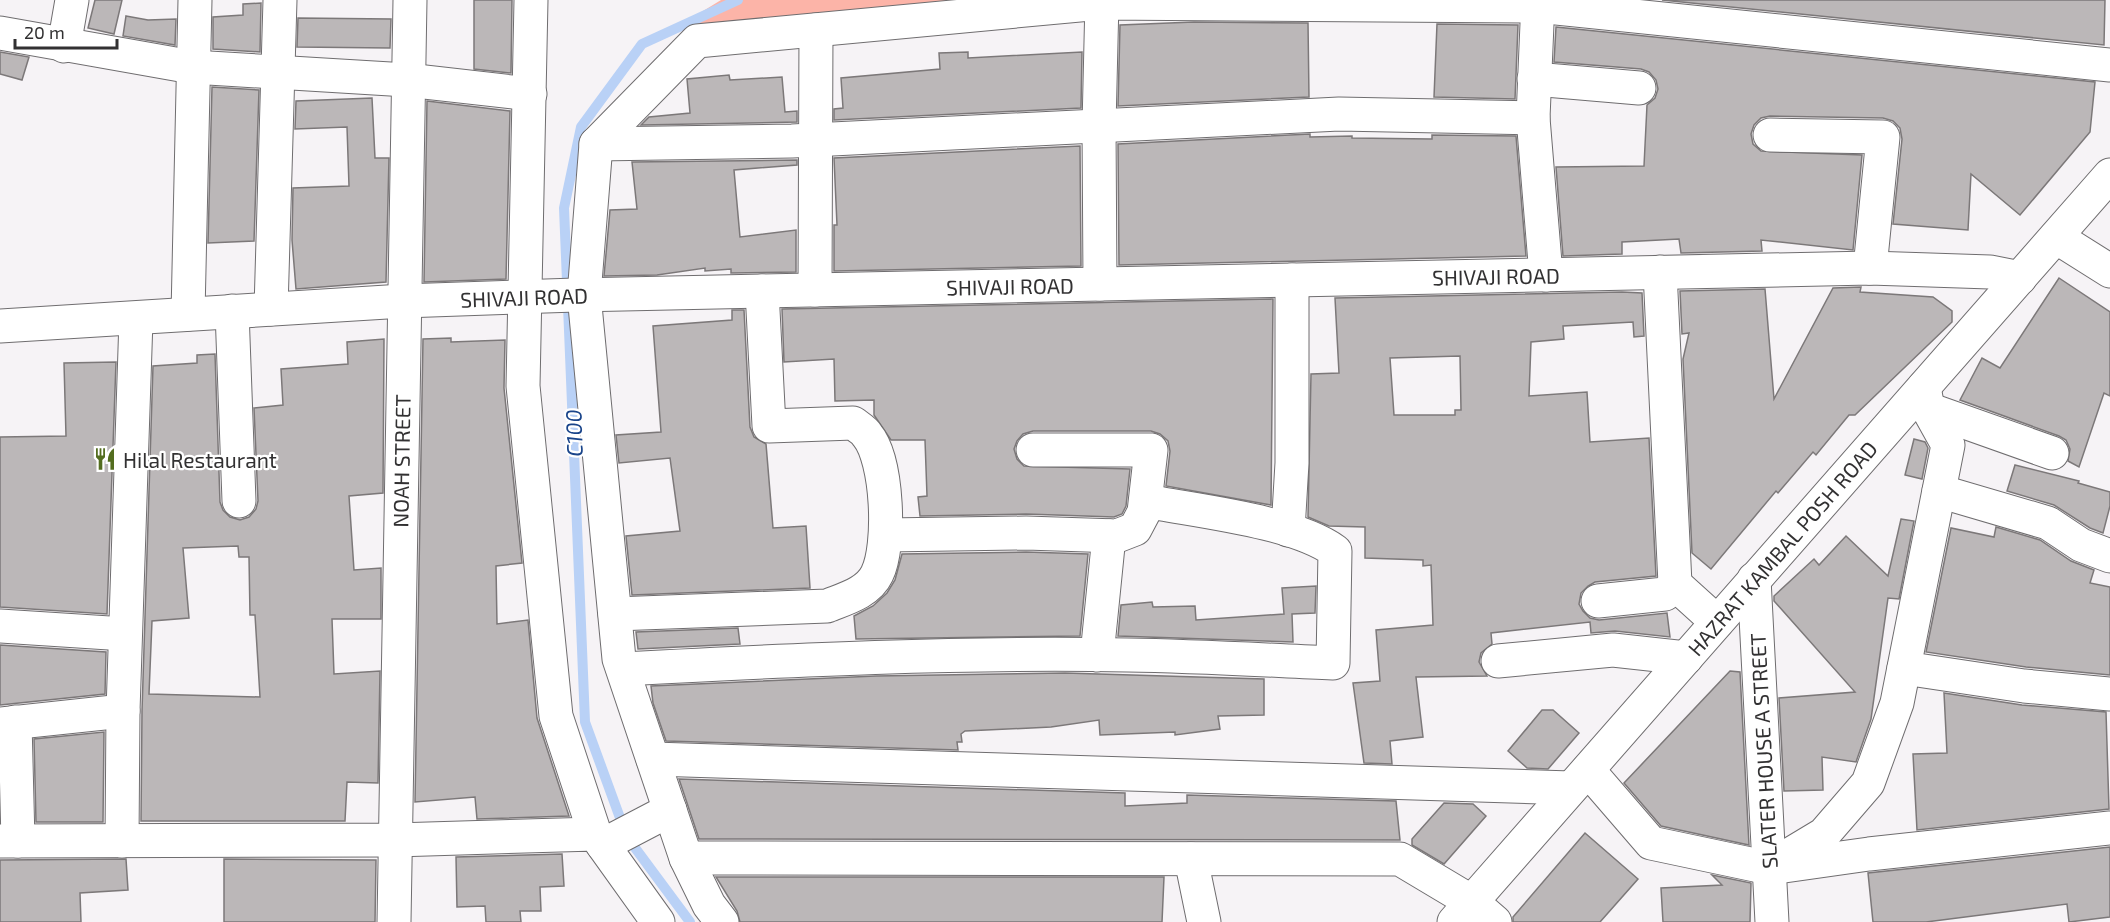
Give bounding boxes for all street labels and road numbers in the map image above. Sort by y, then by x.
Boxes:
street label: SHIVAJI ROAD [1432,262,1560,290]
street label: SHIVAJI ROAD [946,272,1074,300]
street label: SHIVAJI ROAD [460,282,588,312]
street label: NOAH STREET [387,394,415,528]
street label: HAZRAT KAMBAL POSH ROAD [1682,436,1882,660]
street label: SLATER HOUSE A STREET [1744,633,1782,869]

